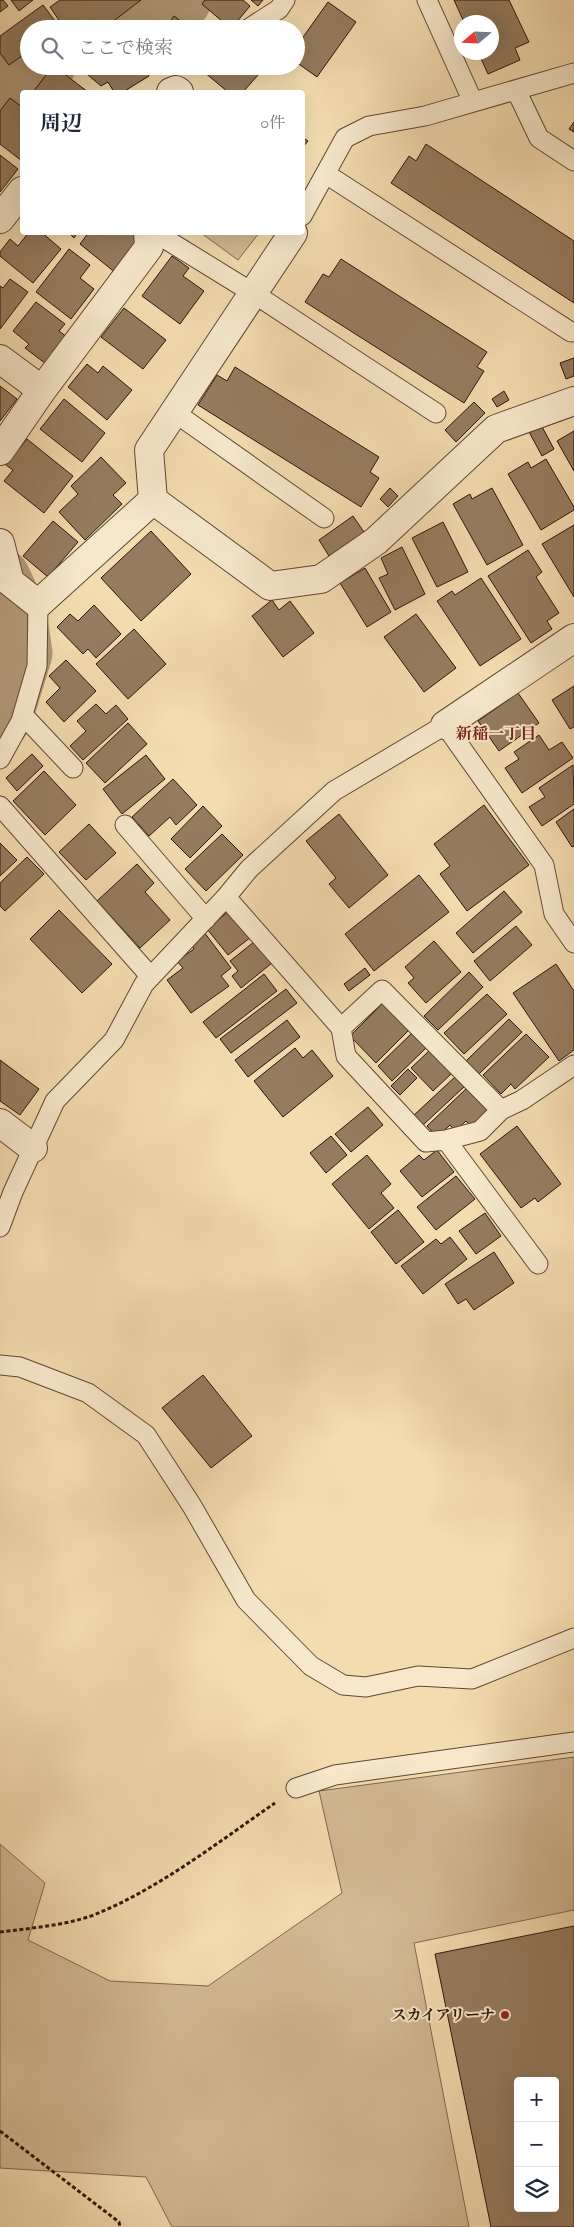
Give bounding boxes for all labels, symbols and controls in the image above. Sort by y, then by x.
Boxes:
north arrow [454,15,499,60]
search box [20,20,305,75]
icon: search [38,34,66,62]
text: ここで検索 [78,36,173,63]
text: 周辺 [40,110,82,140]
text: 0件 [261,113,285,136]
district label: 新稲一丁目 [455,724,536,747]
place label: スカイアリーナ [391,2006,495,2027]
marker: スカイアリーナ [499,2009,511,2021]
map controls [514,2077,559,2212]
button: + [514,2077,559,2122]
button: − [514,2122,559,2167]
button: layers [514,2167,559,2212]

